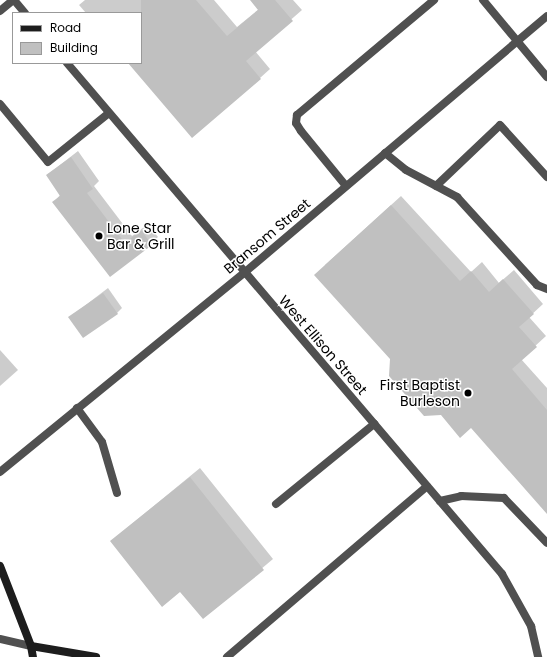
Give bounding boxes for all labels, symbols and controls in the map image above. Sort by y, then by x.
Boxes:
legend [12,12,142,64]
text: Road [50,19,81,36]
text: Building [50,39,98,56]
street label: Bransom Street [220,195,314,277]
place label: Lone Star Bar & Grill [107,220,175,252]
marker: Lone Star Bar & Grill [94,231,104,241]
street label: West Ellison Street [275,292,371,398]
place label: First Baptist Burleson [380,377,460,410]
marker: First Baptist Burleson [463,388,473,398]

